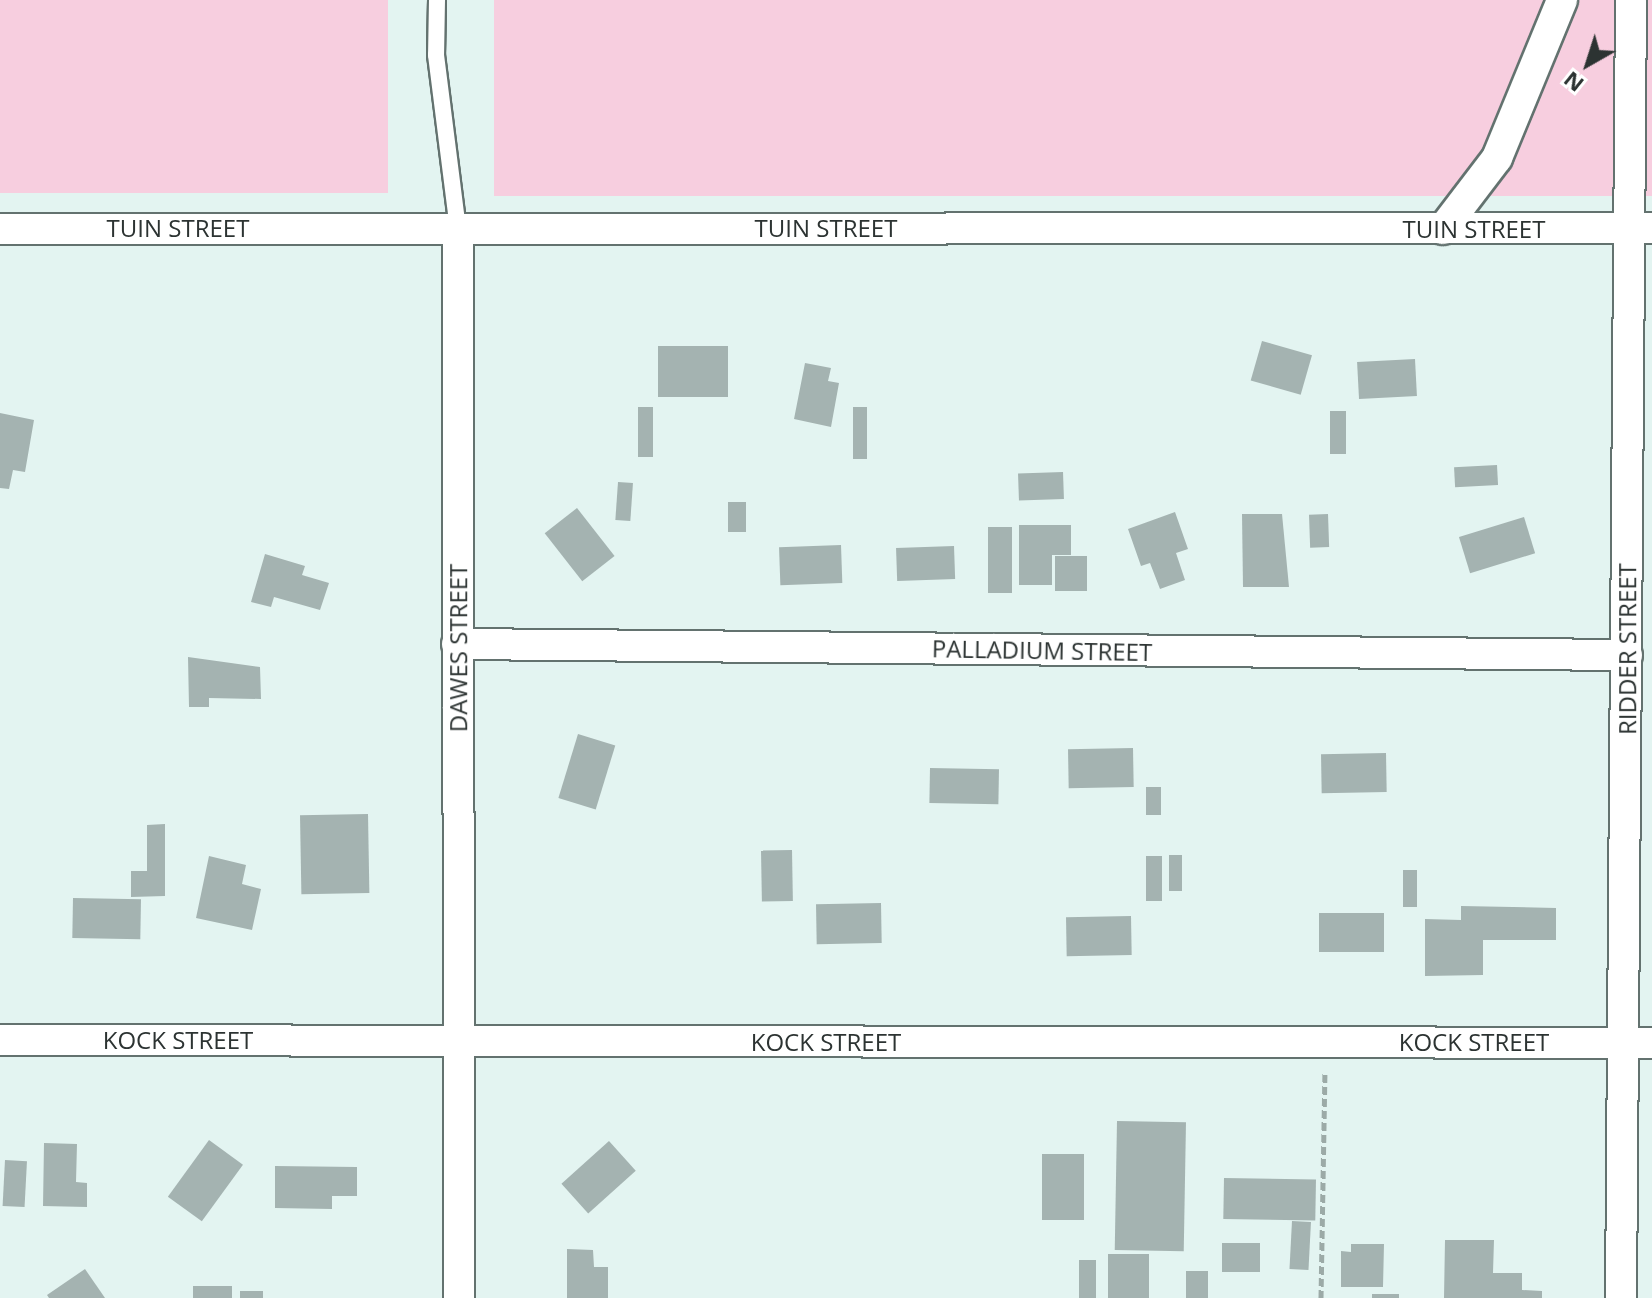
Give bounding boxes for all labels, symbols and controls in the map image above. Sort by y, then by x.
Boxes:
north arrow [1548,24,1628,104]
text: N [1557,65,1589,100]
street label: TUIN STREET [107,214,249,242]
street label: TUIN STREET [755,214,897,242]
street label: TUIN STREET [1403,215,1545,243]
street label: RIDDER STREET [1613,563,1641,735]
street label: DAWES STREET [444,564,472,732]
street label: PALLADIUM STREET [932,634,1152,666]
street label: KOCK STREET [103,1026,253,1054]
street label: KOCK STREET [751,1028,901,1056]
street label: KOCK STREET [1399,1028,1549,1056]

